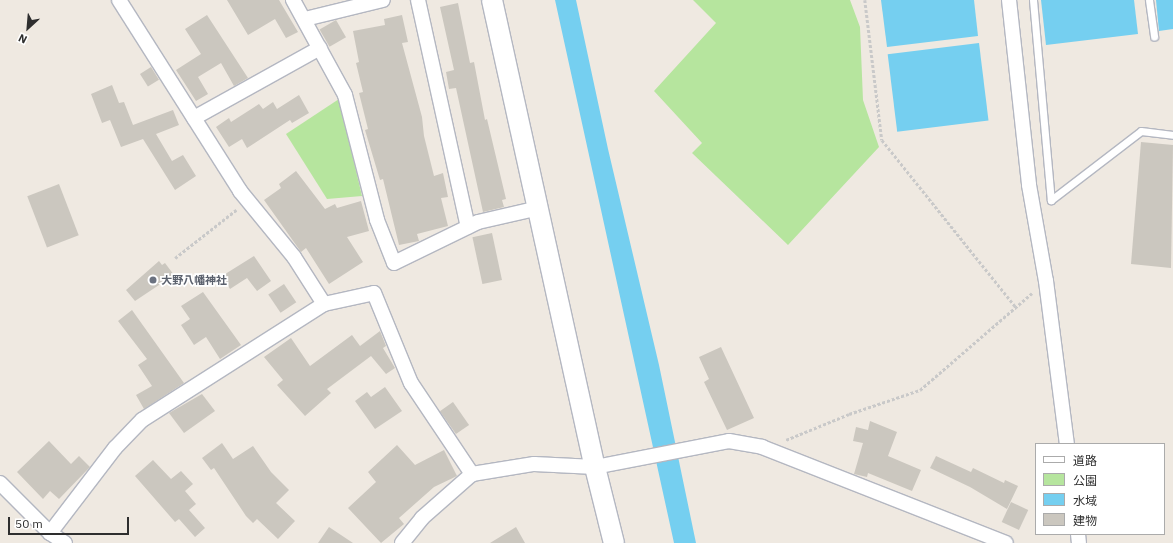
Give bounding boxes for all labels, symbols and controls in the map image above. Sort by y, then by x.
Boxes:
north arrow [8,8,48,48]
text: N [16,31,29,47]
place label: 大野八幡神社 [161,273,227,287]
marker: 大野八幡神社 [148,275,158,285]
legend [1035,443,1165,535]
text: 道路 [1073,453,1097,468]
text: 公園 [1073,473,1097,488]
text: 水域 [1073,493,1097,508]
scale bar [10,509,131,535]
text: 建物 [1073,513,1097,528]
text: 50 m [15,516,43,531]

